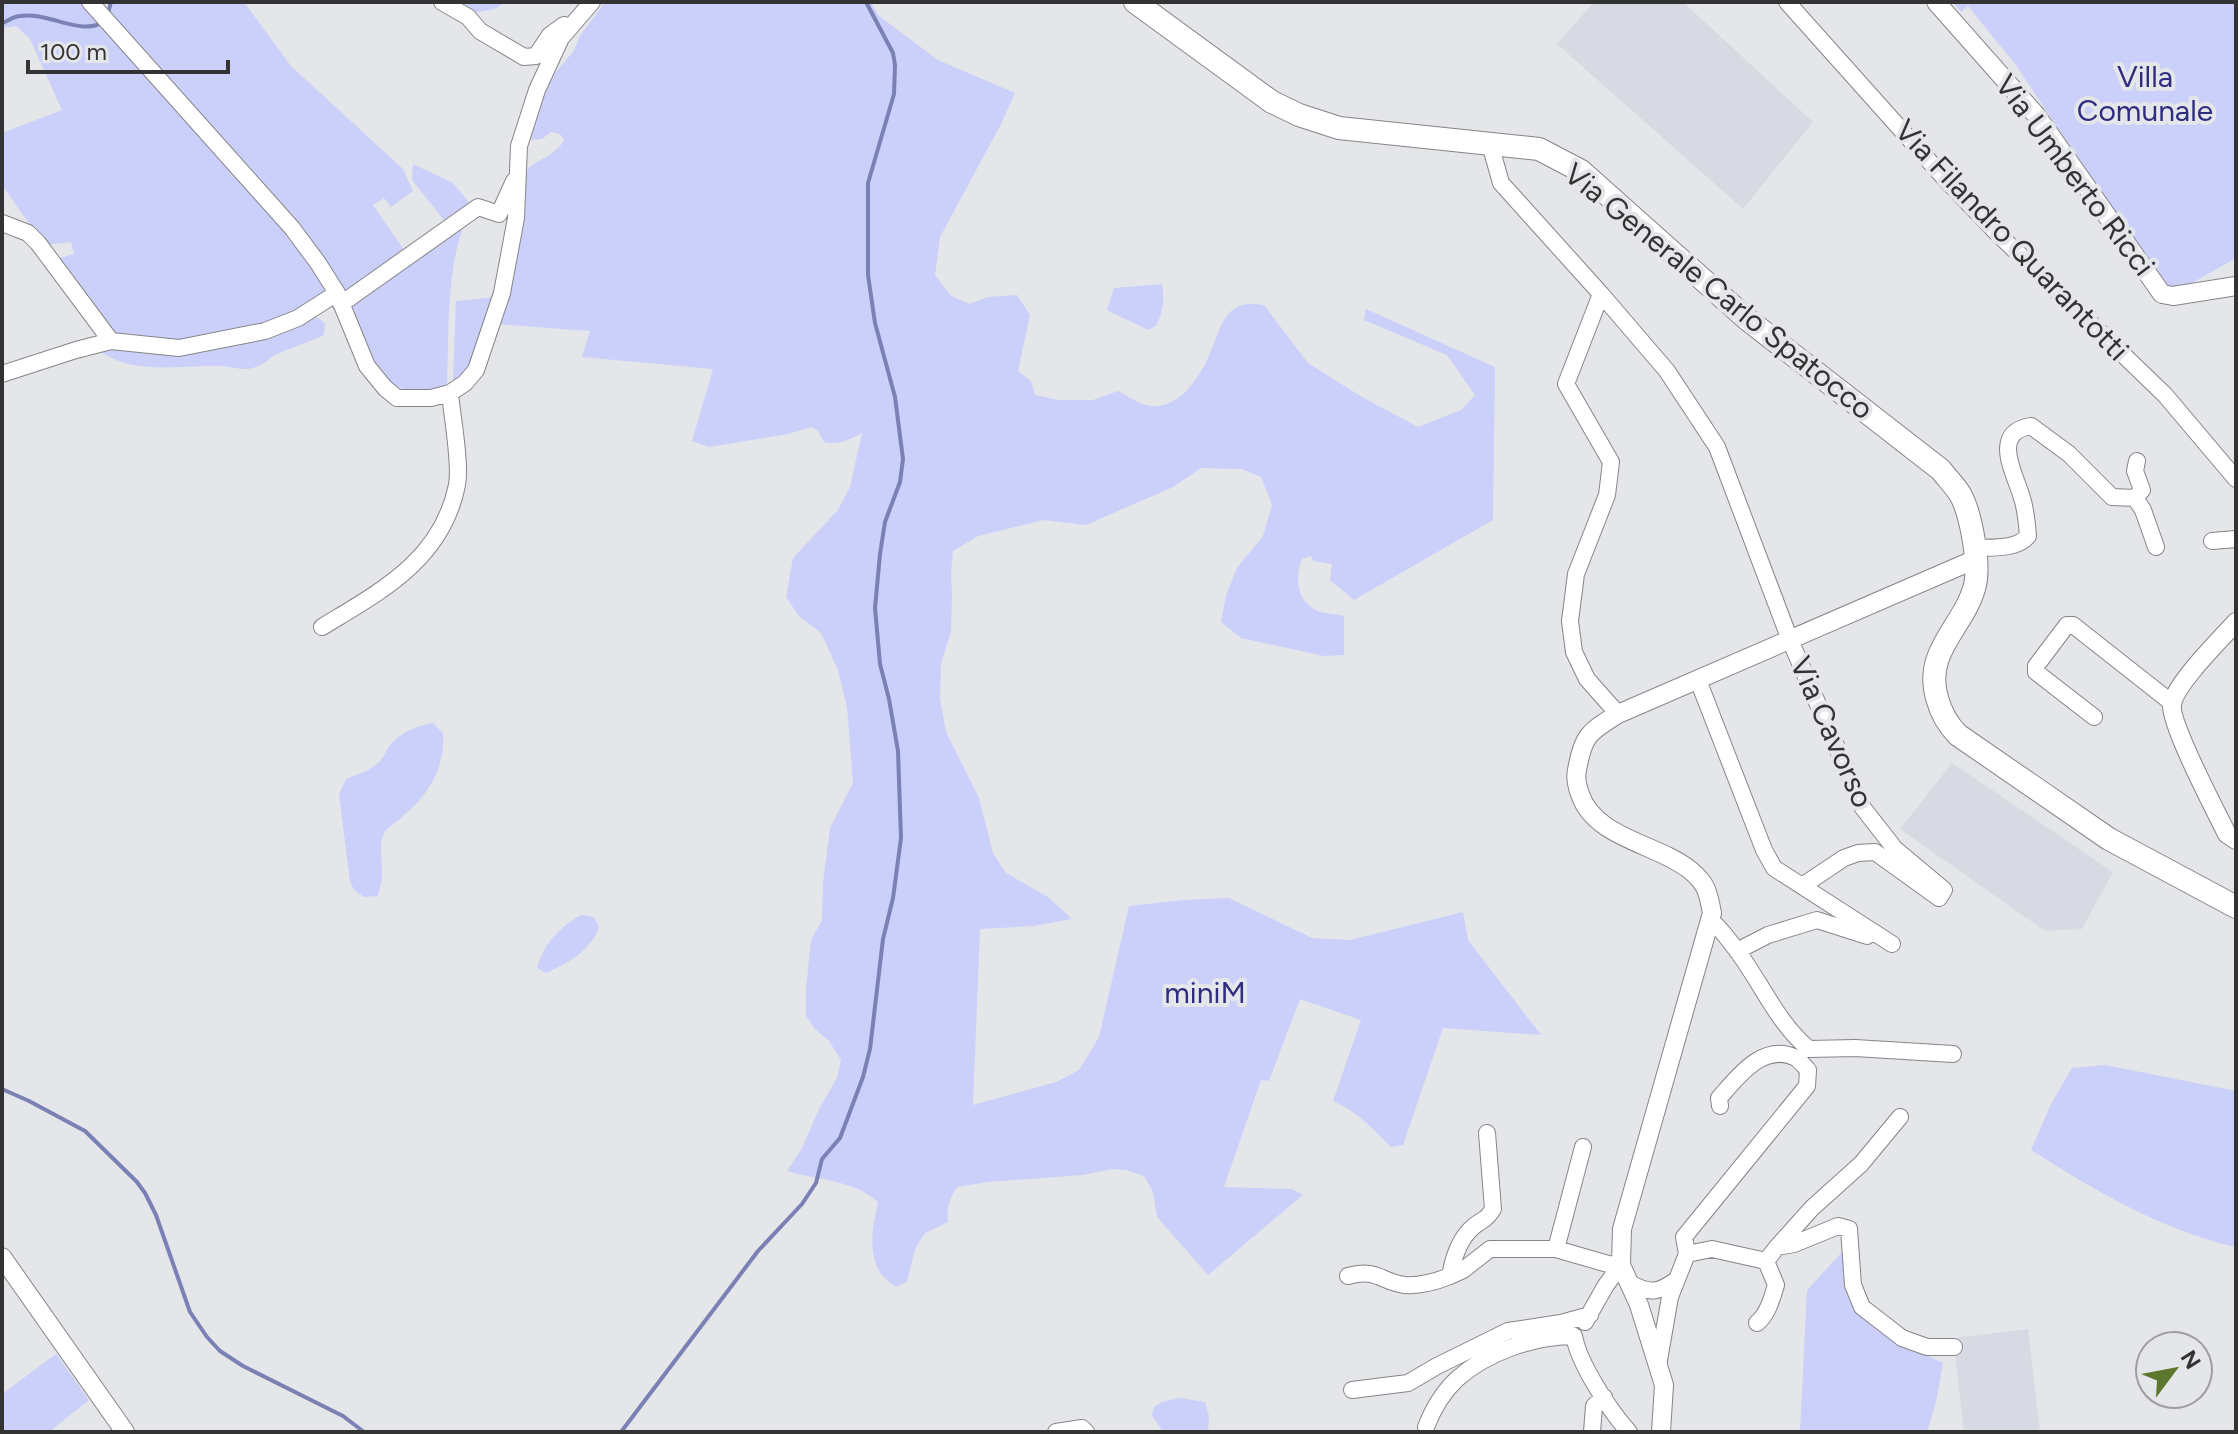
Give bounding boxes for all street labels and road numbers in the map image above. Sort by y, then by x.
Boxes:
street label: Via Umberto Ricci [1987,67,2163,283]
street label: Via Filandro Quarantotti [1887,112,2137,368]
street label: Via Generale Carlo Spatocco [1557,155,1881,427]
street label: Via Cavorso [1782,651,1882,813]

